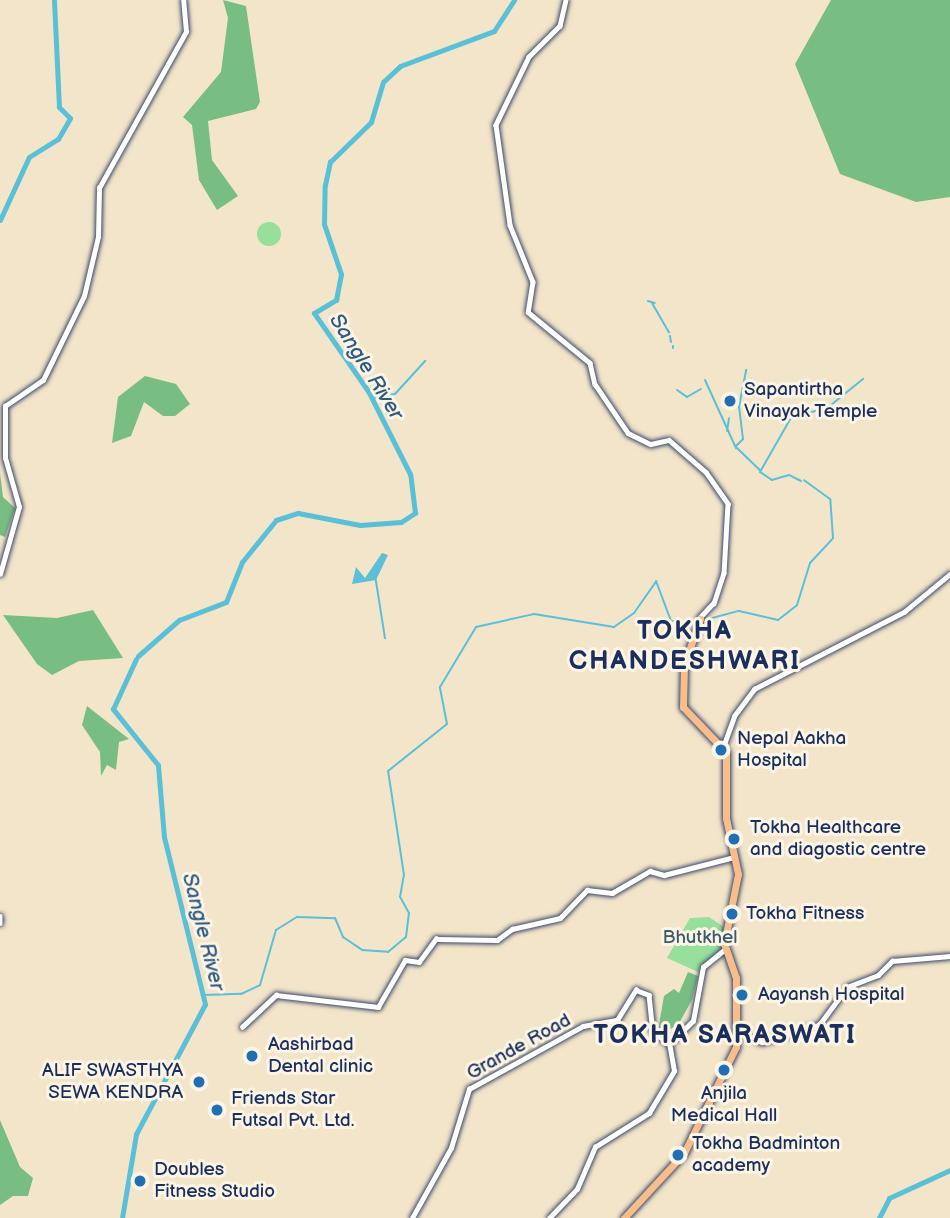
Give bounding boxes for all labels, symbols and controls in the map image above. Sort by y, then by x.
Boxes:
water label: Sangle River [323,309,409,425]
place label: Sapantirtha Vinayak Temple [744,379,878,423]
marker: Sapantirtha Vinayak Temple [722,393,738,409]
district label: TOKHA CHANDESHWARI [570,616,800,678]
place label: Nepal Aakha Hospital [737,728,846,772]
marker: Nepal Aakha Hospital [711,740,731,760]
place label: Tokha Healthcare and diagostic centre [750,817,926,861]
marker: Tokha Healthcare and diagostic centre [724,829,744,849]
water label: Sangle River [176,871,230,993]
place label: Tokha Fitness [746,903,864,925]
marker: Tokha Fitness [724,906,740,922]
park label: Bhutkhel [662,927,738,949]
place label: Aayansh Hospital [758,984,904,1006]
marker: Aayansh Hospital [732,985,752,1005]
street label: Grande Road [463,1009,575,1085]
district label: TOKHA SARASWATI [595,1020,855,1052]
place label: Aashirbad Dental clinic [268,1034,373,1078]
marker: Aashirbad Dental clinic [242,1046,262,1066]
place label: ALIF SWASTHYA SEWA KENDRA [42,1060,183,1104]
marker: Anjila Medical Hall [714,1060,734,1080]
marker: ALIF SWASTHYA SEWA KENDRA [189,1072,209,1092]
place label: Anjila Medical Hall [671,1083,777,1127]
place label: Friends Star Futsal Pvt. Ltd. [231,1088,354,1132]
marker: Friends Star Futsal Pvt. Ltd. [209,1102,225,1118]
place label: Tokha Badminton academy [692,1133,840,1177]
marker: Tokha Badminton academy [670,1147,686,1163]
place label: Doubles Fitness Studio [154,1159,275,1203]
marker: Doubles Fitness Studio [132,1173,148,1189]

